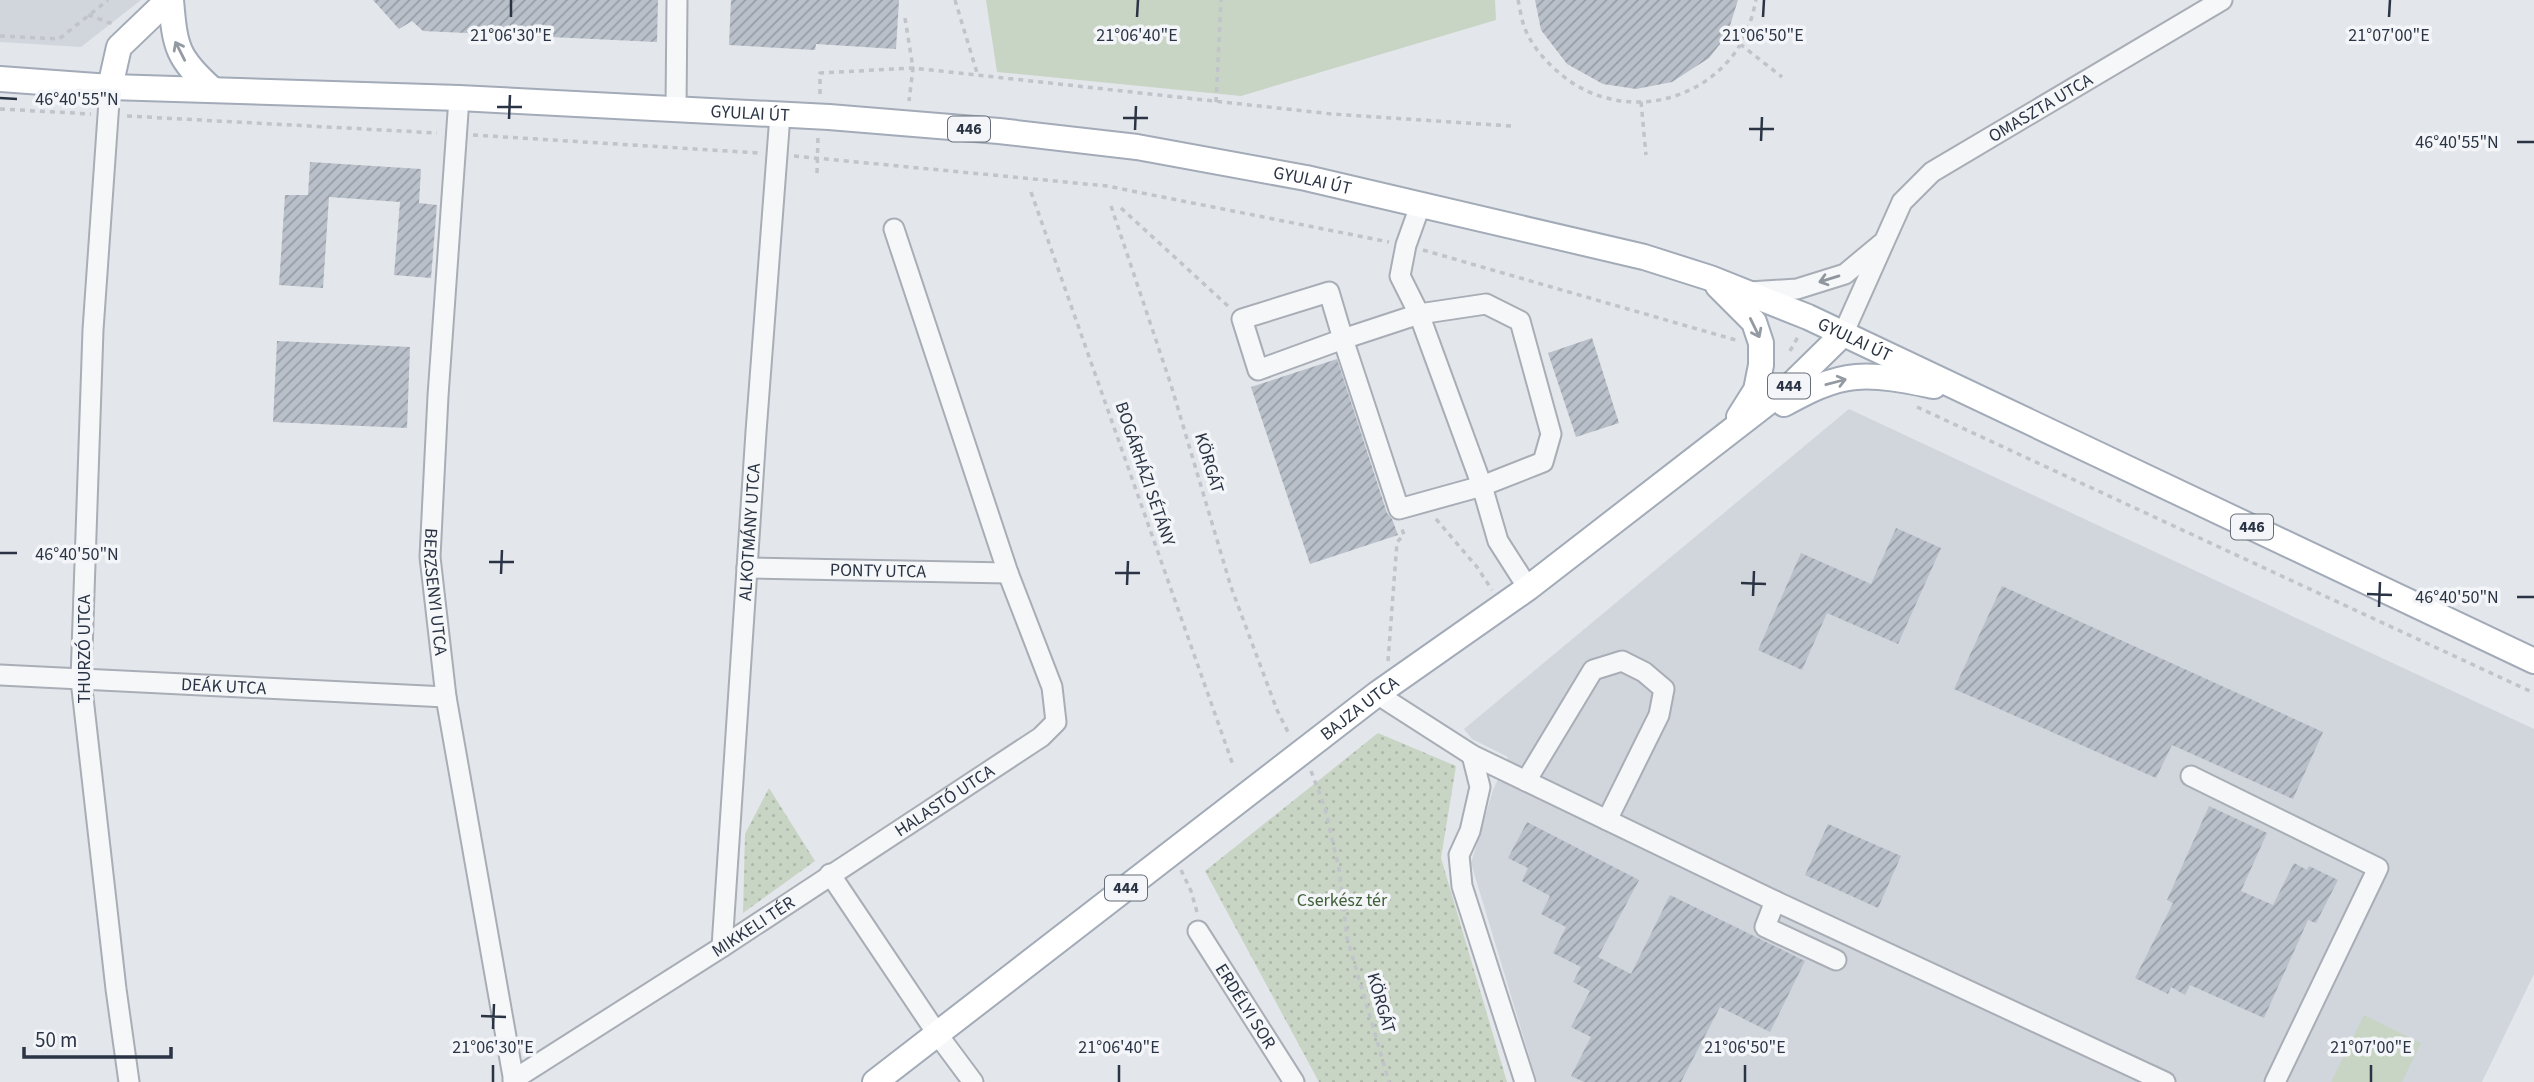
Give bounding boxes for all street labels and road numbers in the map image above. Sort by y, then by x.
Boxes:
street label: OMASZTA UTCA [1983,67,2097,148]
street label: GYULAI ÚT [710,98,791,127]
road number: 446 [948,116,990,141]
street label: GYULAI ÚT [1271,160,1354,201]
street label: GYULAI ÚT [1814,311,1896,368]
road number: 444 [1768,374,1810,398]
street label: BOGÁRHÁZI SÉTÁNY [1109,399,1182,550]
street label: KÖRGÁT [1188,430,1230,497]
street label: ALKOTMÁNY UTCA [732,462,766,601]
road number: 446 [2231,514,2273,540]
street label: BERZSENYI UTCA [417,528,454,657]
street label: PONTY UTCA [830,557,927,584]
street label: THURZÓ UTCA [72,594,97,703]
street label: BAJZA UTCA [1315,670,1404,746]
street label: DEÁK UTCA [180,671,267,701]
street label: HALASTÓ UTCA [889,758,1000,843]
road number: 444 [1105,876,1147,900]
street label: MIKKELI TÉR [707,890,800,963]
street label: ERDÉLYI SOR [1209,959,1282,1054]
street label: KÖRGÁT [1360,970,1402,1036]

